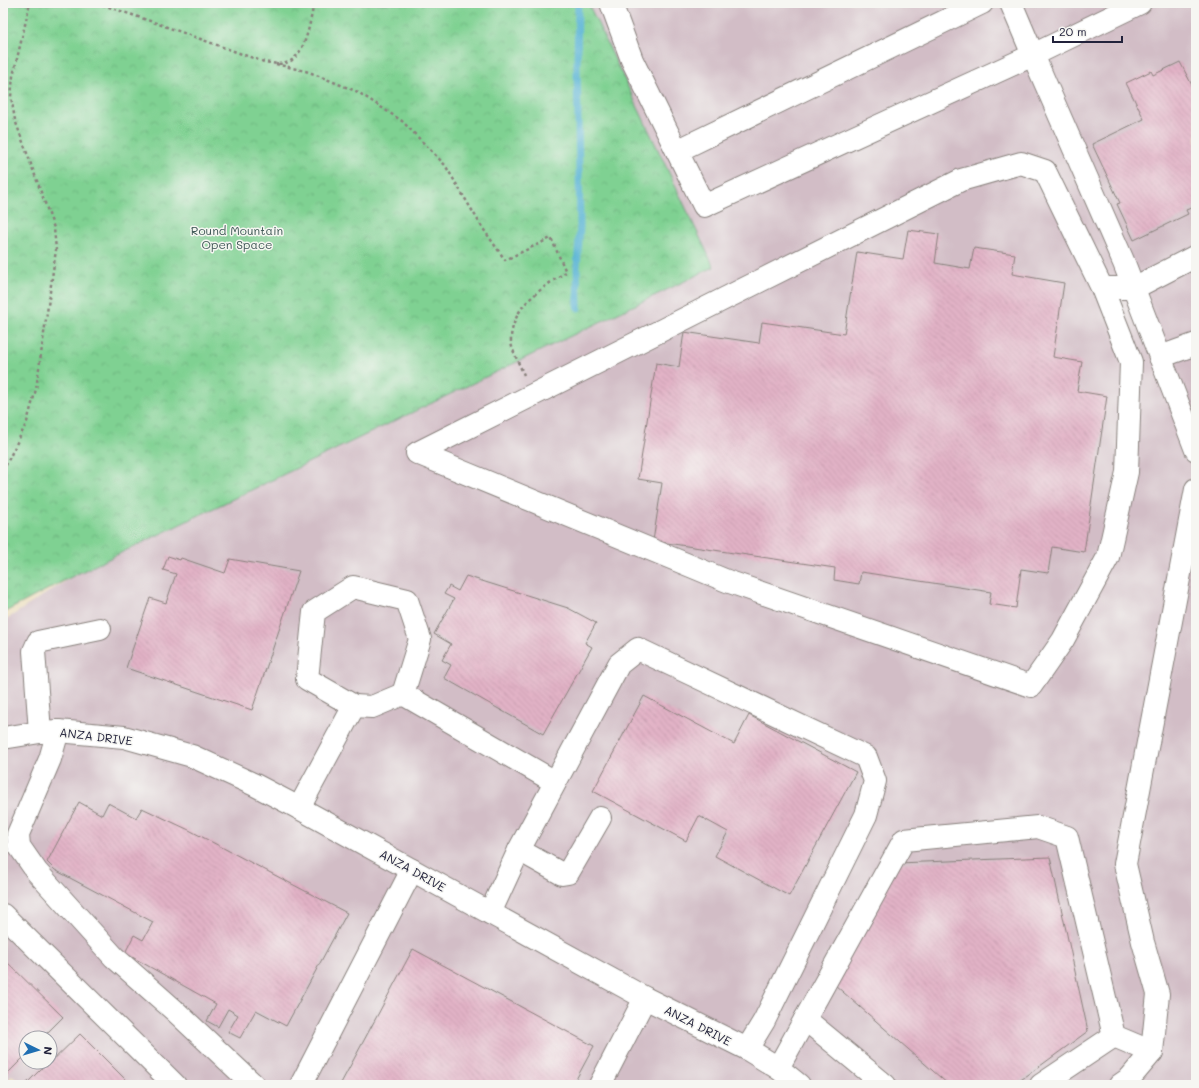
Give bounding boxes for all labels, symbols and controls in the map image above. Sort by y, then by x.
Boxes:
scale bar [1053,18,1122,44]
text: 20 m [1059,23,1087,39]
park label: Round Mountain Open Space [191,222,283,252]
street label: ANZA DRIVE [59,724,133,748]
street label: ANZA DRIVE [377,845,449,895]
street label: ANZA DRIVE [662,1001,734,1049]
north arrow [18,1030,58,1070]
text: N [41,1046,56,1056]

